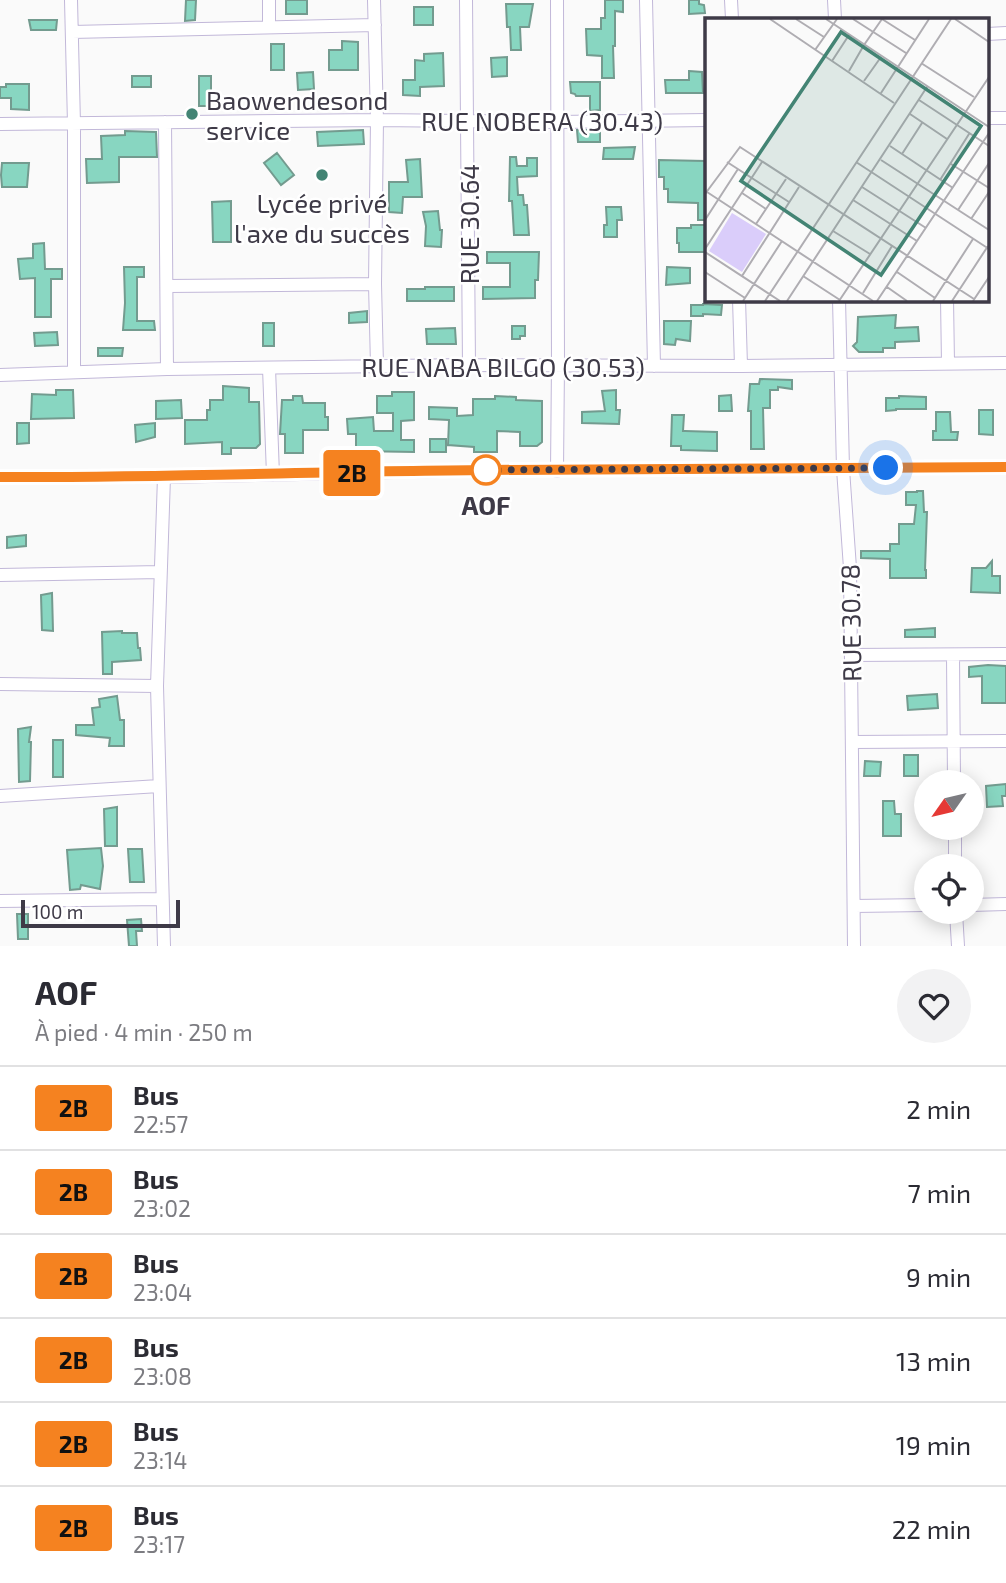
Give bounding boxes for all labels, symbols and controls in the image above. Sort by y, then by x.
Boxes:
inset map [705,18,988,301]
place label: Baowendesond service [206,84,388,145]
street label: RUE NOBERA (30.43) [421,105,663,136]
marker: Baowendesond service [184,106,200,122]
street label: RUE 30.64 [453,164,484,284]
marker: Lycée privé l'axe du succès [314,167,330,183]
place label: Lycée privé l'axe du succès [234,187,410,248]
street label: RUE NABA BILGO (30.53) [361,351,645,382]
line badge: 2B [320,450,384,496]
your location [868,450,903,485]
marker: AOF [471,455,501,485]
text: 2B [337,458,367,487]
place label: AOF [461,489,511,520]
street label: RUE 30.78 [833,564,867,682]
north arrow [914,770,984,840]
map controls [914,770,984,924]
button: locate [914,854,984,924]
scale bar [21,897,180,929]
text: 100 m [32,900,83,923]
button: heart [897,969,971,1043]
text: AOF [35,972,97,1012]
text: À pied · 4 min · 250 m [35,1018,253,1046]
text: Bus [133,1079,179,1110]
text: 2B [59,1093,88,1122]
text: 2 min [906,1093,971,1124]
text: 22:57 [133,1110,188,1138]
text: Bus [133,1163,179,1194]
text: 2B [59,1177,88,1206]
text: 7 min [908,1177,971,1208]
text: 23:02 [133,1194,191,1222]
text: Bus [133,1247,179,1278]
text: 2B [59,1261,88,1290]
text: 9 min [906,1261,971,1292]
text: 23:04 [133,1278,192,1306]
text: Bus [133,1331,179,1362]
text: 2B [59,1345,88,1374]
text: 13 min [896,1345,971,1376]
text: 23:08 [133,1362,192,1390]
text: Bus [133,1415,179,1446]
text: 2B [59,1429,88,1458]
text: 19 min [896,1429,971,1460]
text: 23:14 [133,1446,187,1474]
text: Bus [133,1499,179,1530]
text: 2B [59,1513,88,1542]
text: 22 min [892,1513,971,1544]
text: 23:17 [133,1530,185,1558]

